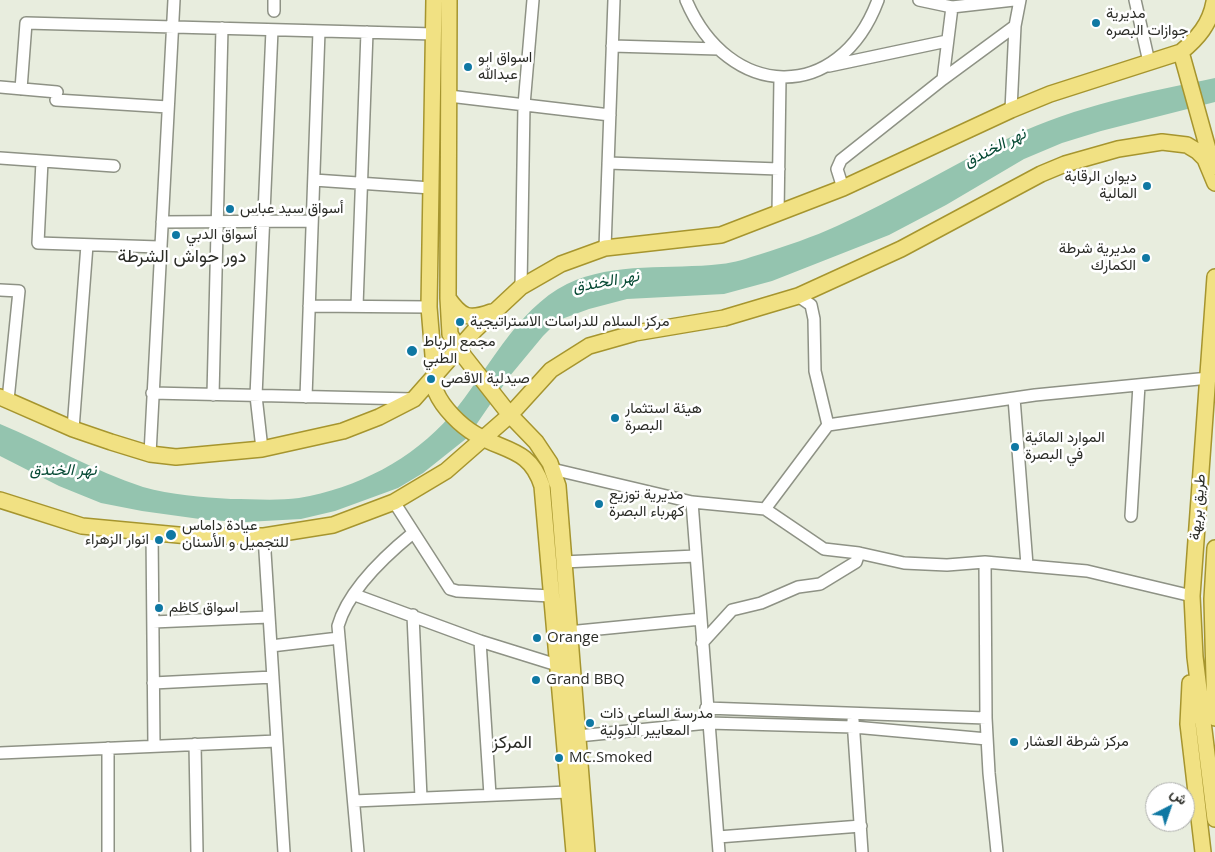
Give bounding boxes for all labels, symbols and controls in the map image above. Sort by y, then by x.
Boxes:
place label: مديرية جوازات البصره [1106,5,1188,40]
marker: مديرية جوازات البصره [1090,17,1102,29]
place label: اسواق ابو عبدالله [478,49,532,84]
marker: اسواق ابو عبدالله [462,61,474,73]
water label: نهر الخندق [961,124,1029,172]
place label: ديوان الرقابة المالية [1065,168,1137,203]
marker: ديوان الرقابة المالية [1141,180,1153,192]
place label: أسواق سيد عباس [240,200,344,218]
marker: أسواق سيد عباس [224,203,236,215]
place label: أسواق الدبي [186,226,257,244]
marker: أسواق الدبي [170,229,182,241]
place label: مديرية شرطة الكمارك [1059,240,1136,275]
district label: دور حواش الشرطة [118,246,246,268]
marker: مديرية شرطة الكمارك [1140,252,1152,264]
water label: نهر الخندق [571,267,641,297]
place label: مركز السلام للدراسات الاستراتيجية [470,313,669,331]
marker: مركز السلام للدراسات الاستراتيجية [454,316,466,328]
place label: مجمع الرباط الطبي [423,333,495,368]
marker: مجمع الرباط الطبي [405,344,419,358]
place label: صيدلية الاقصى [441,370,530,388]
marker: صيدلية الاقصى [425,373,437,385]
place label: هيئة استثمار البصرة [625,400,702,435]
marker: هيئة استثمار البصرة [609,412,621,424]
place label: الموارد المائية في البصرة [1025,429,1105,464]
marker: الموارد المائية في البصرة [1009,441,1021,453]
water label: نهر الخندق [29,460,97,480]
street label: طريق بريهة [1186,473,1210,541]
place label: مديرية توزيع كهرباء البصرة [609,486,684,521]
marker: مديرية توزيع كهرباء البصرة [593,498,605,510]
place label: عيادة داماس للتجميل و الأسنان [182,517,289,552]
marker: عيادة داماس للتجميل و الأسنان [164,528,178,542]
place label: انوار الزهراء [85,531,149,549]
marker: انوار الزهراء [153,534,165,546]
place label: اسواق كاظم [169,599,239,617]
marker: اسواق كاظم [153,602,165,614]
place label: Orange [547,629,599,647]
marker: Orange [531,632,543,644]
place label: Grand BBQ [546,671,625,689]
marker: Grand BBQ [530,674,542,686]
place label: مدرسة الساعي ذات المعايير الدولية [600,705,713,740]
marker: مدرسة الساعي ذات المعايير الدولية [584,717,596,729]
district label: المركز [492,732,532,754]
place label: مركز شرطة العشار [1024,733,1129,751]
marker: مركز شرطة العشار [1008,736,1020,748]
place label: MC.Smoked [569,749,652,767]
marker: MC.Smoked [553,752,565,764]
north arrow [1145,782,1195,832]
text: ش [1167,783,1192,809]

